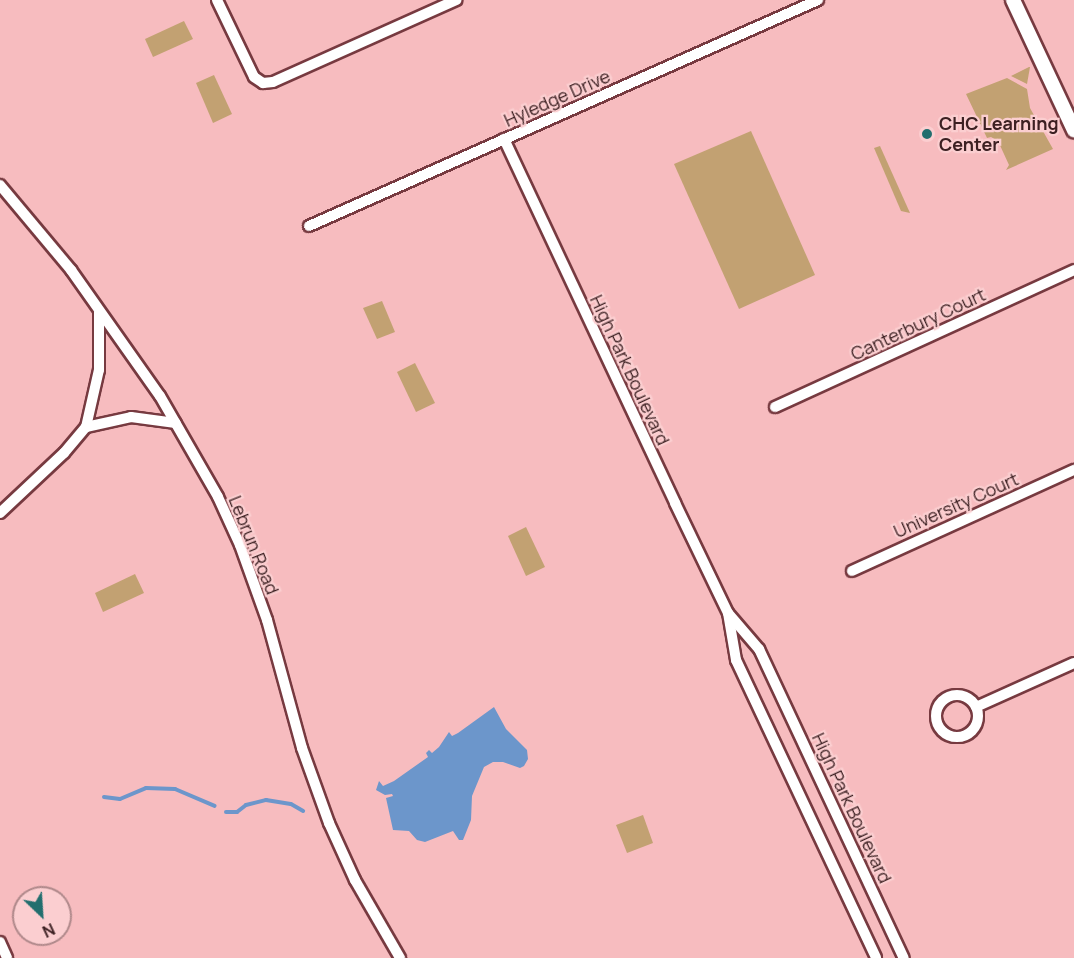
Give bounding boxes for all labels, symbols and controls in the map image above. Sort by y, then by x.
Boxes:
street label: Hyledge Drive [501,65,613,131]
place label: CHC Learning Center [939,113,1059,156]
marker: CHC Learning Center [920,127,934,141]
street label: Canterbury Court [847,283,989,365]
street label: High Park Boulevard [586,291,674,449]
street label: University Court [890,468,1022,542]
street label: Lebrun Road [224,493,284,597]
street label: High Park Boulevard [808,729,896,887]
north arrow [12,886,72,946]
text: N [39,918,59,943]

